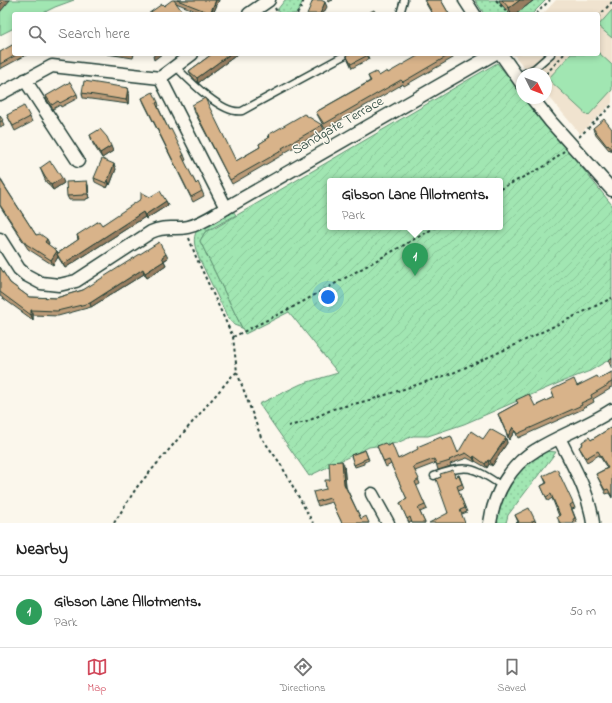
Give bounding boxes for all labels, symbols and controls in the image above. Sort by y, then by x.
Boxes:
search box [12,12,600,56]
icon: search [26,23,48,45]
text: Search here [58,23,130,45]
north arrow [516,68,552,104]
street label: Sandgate Terrace [288,91,389,162]
popup [327,178,503,230]
text: Gibson Lane Allotments. [342,184,488,206]
text: Park [342,206,365,225]
pin: 1 [402,243,428,276]
your location [318,287,338,307]
text: Nearby [16,537,68,562]
text: Gibson Lane Allotments. [54,591,201,613]
text: 1 [27,602,31,621]
text: 50 m [570,602,596,621]
text: Park [54,613,78,632]
tab: Map [86,656,108,696]
tab: Directions [280,656,325,696]
tab: Saved [497,656,526,696]

